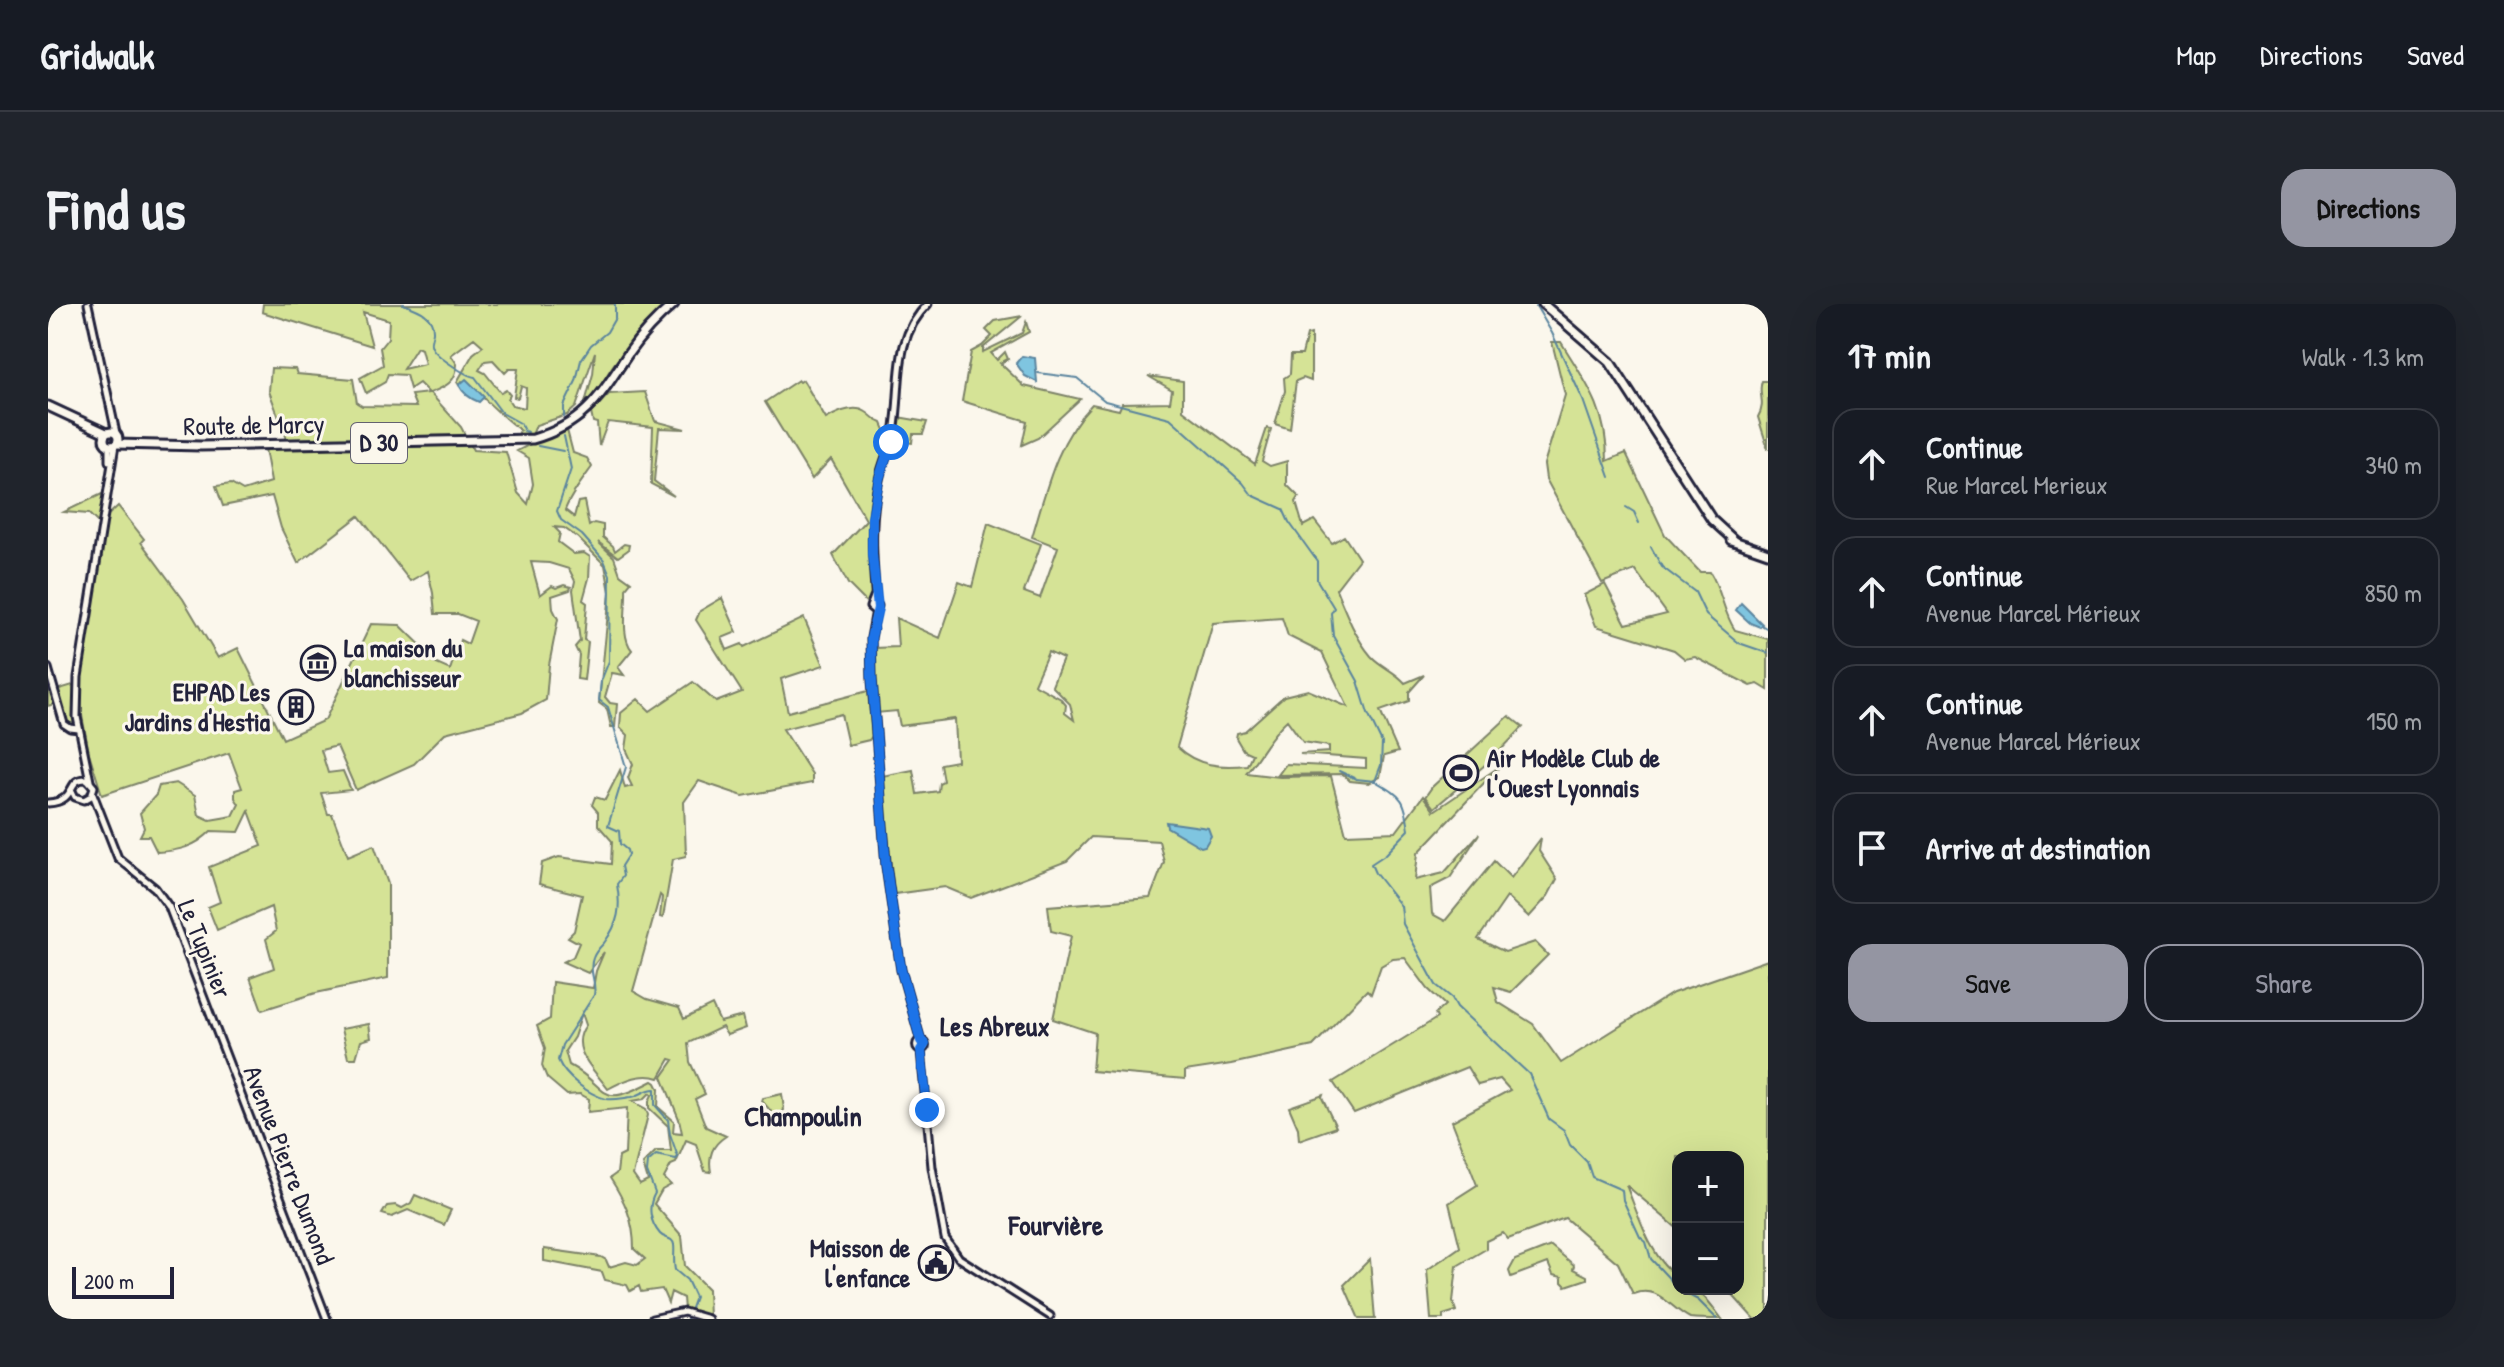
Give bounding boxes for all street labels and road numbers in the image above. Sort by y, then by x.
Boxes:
street label: Route de Marcy [183,406,325,443]
road number: D 30 [351,423,407,463]
street label: Le Tupinier [170,894,241,1003]
street label: Avenue Pierre Dumond [236,1061,343,1269]

